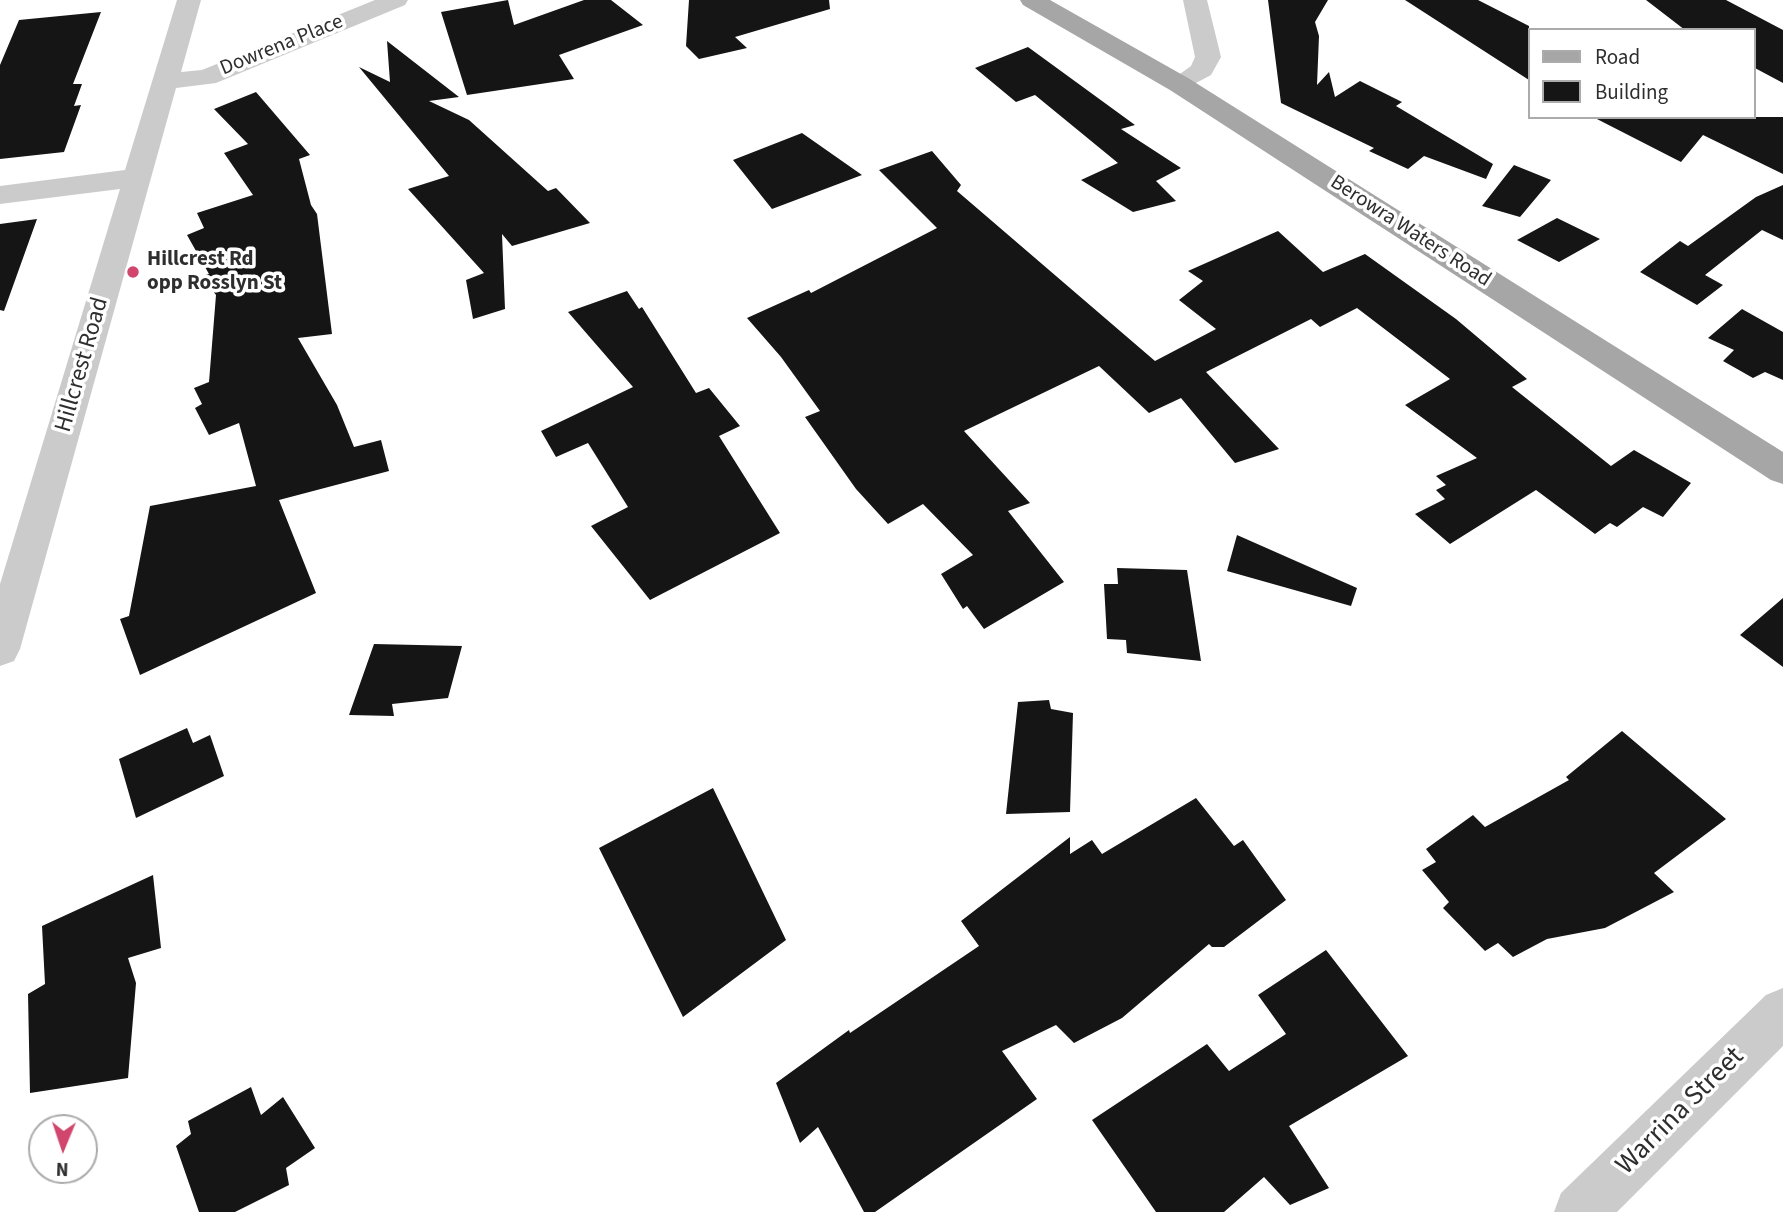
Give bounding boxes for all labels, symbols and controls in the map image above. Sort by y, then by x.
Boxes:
street label: Dowrena Place [217,10,347,82]
legend [1528,28,1755,119]
text: Road [1595,42,1640,72]
text: Building [1595,77,1668,107]
street label: Berowra Waters Road [1325,171,1495,293]
place label: Hillcrest Rd opp Rosslyn St [147,247,282,297]
marker: Hillcrest Rd opp Rosslyn St [125,264,141,280]
street label: Hillcrest Road [50,294,116,436]
street label: Warrina Street [1610,1041,1752,1183]
north arrow [28,1114,98,1184]
text: N [56,1155,69,1182]

